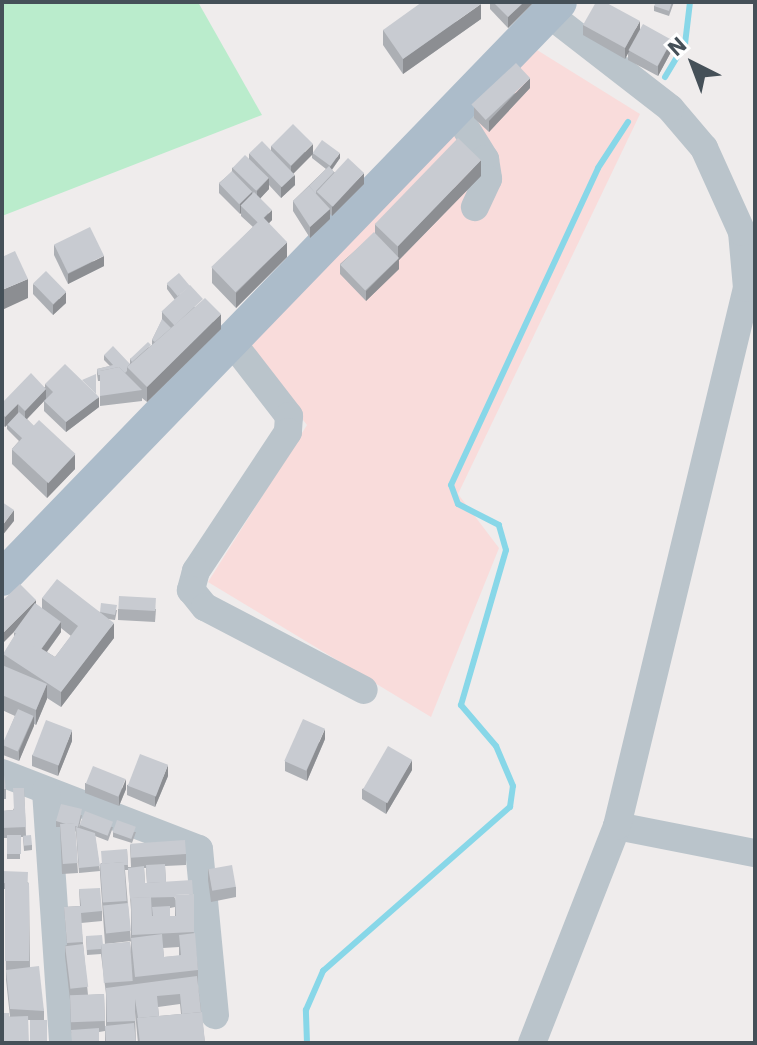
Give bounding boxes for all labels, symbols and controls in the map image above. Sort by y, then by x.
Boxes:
north arrow [653,24,733,104]
text: N [661,30,692,62]

